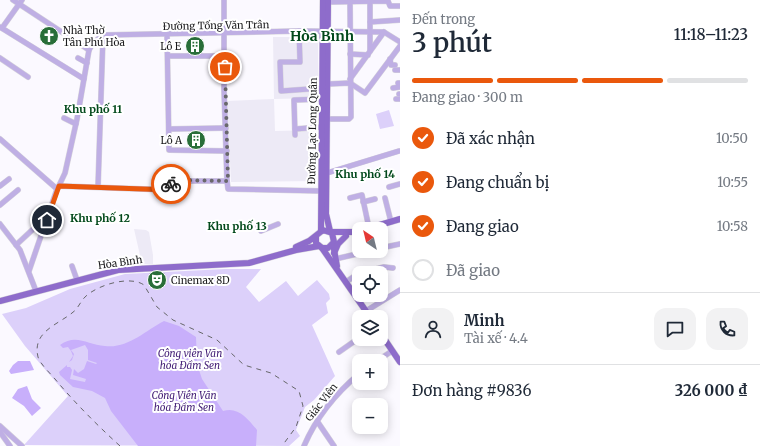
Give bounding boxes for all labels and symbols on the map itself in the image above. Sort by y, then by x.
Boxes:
street label: Đường Tống Văn Trân [163,18,270,33]
place label: Nhà Thờ Tân Phú Hòa [63,24,125,49]
church icon: Nhà Thờ Tân Phú Hòa [38,25,60,47]
district label: Hòa Bình [290,27,355,45]
building icon: Lô E [184,35,206,57]
place label: Lô E [160,40,182,53]
pin [208,50,242,84]
street label: Đường Lạc Long Quân [305,77,320,185]
district label: Khu phố 11 [64,102,122,116]
building icon: Lô A [185,129,207,151]
place label: Lô A [160,134,183,147]
courier [151,164,191,204]
district label: Khu phố 14 [335,167,395,181]
pin [30,203,64,237]
district label: Khu phố 12 [70,211,130,225]
district label: Khu phố 13 [207,219,267,233]
north arrow [352,222,388,258]
street label: Hòa Bình [97,253,143,272]
theatre icon: Cinemax 8D [146,269,168,291]
place label: Cinemax 8D [171,274,230,287]
park label: Công viên Văn hóa Đầm Sen [158,347,222,372]
street label: Giác Viên [302,380,341,424]
park label: Công Viên Văn hóa Đầm Sen [151,389,217,414]

